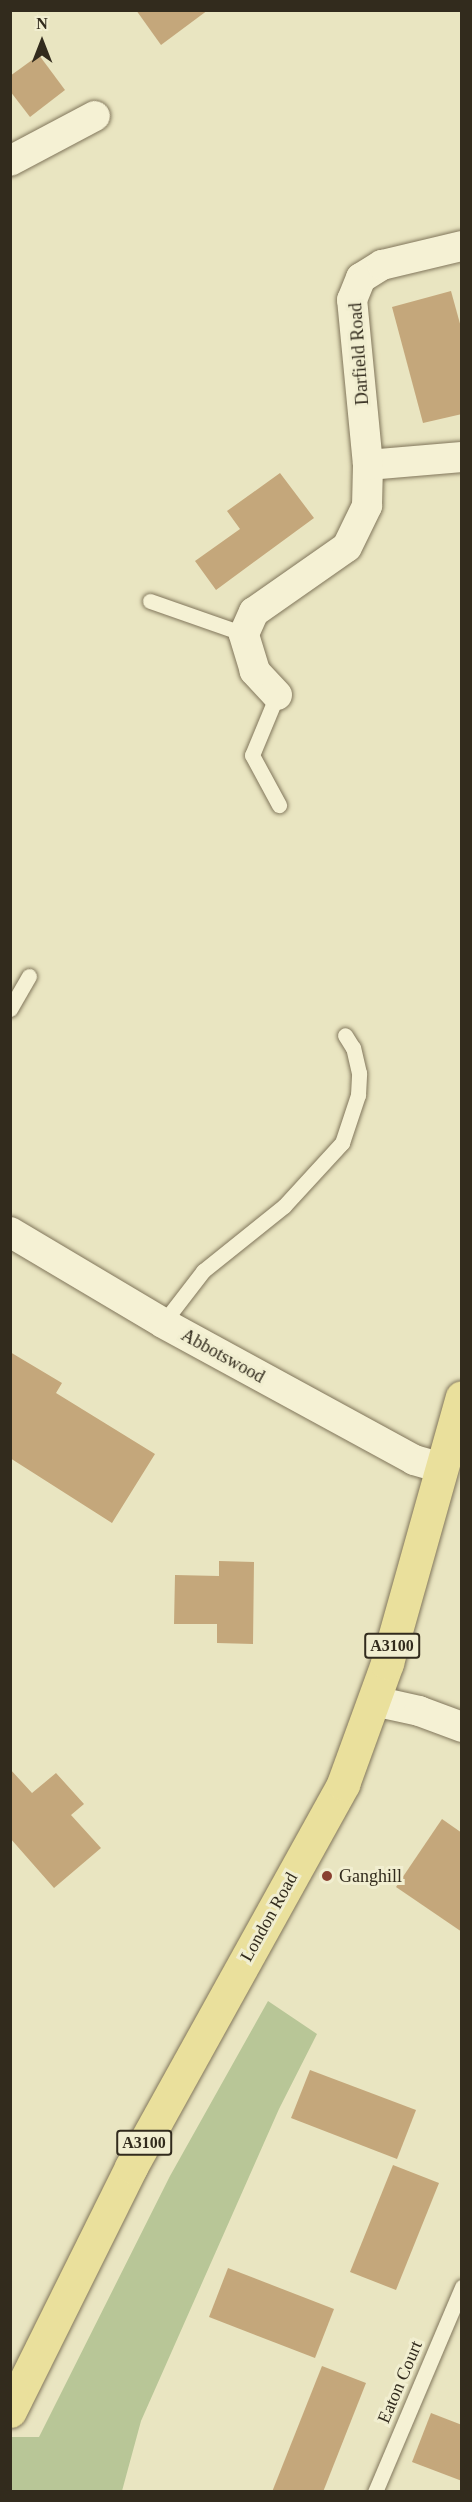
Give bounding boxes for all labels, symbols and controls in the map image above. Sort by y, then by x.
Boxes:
north arrow [12,12,72,72]
text: N [36,15,48,32]
street label: Darfield Road [345,302,373,406]
street label: Abbotswood [178,1324,268,1388]
road number: A3100 [364,1633,420,1659]
place label: Ganghill [339,1865,402,1887]
street label: London Road [236,1869,302,1965]
marker: Ganghill [320,1869,334,1883]
road number: A3100 [116,2130,172,2156]
street label: Eaton Court [373,2338,427,2426]

